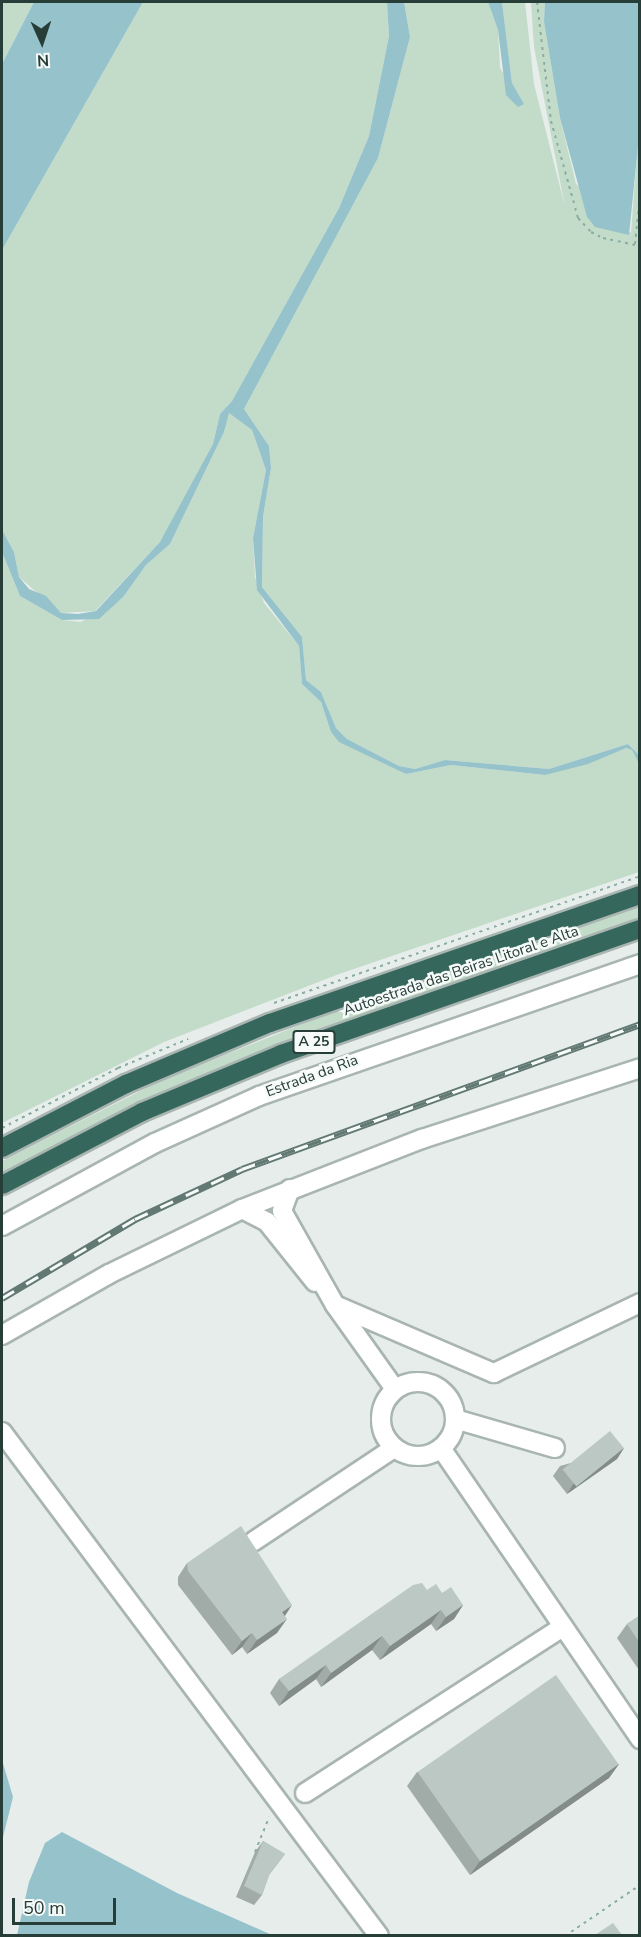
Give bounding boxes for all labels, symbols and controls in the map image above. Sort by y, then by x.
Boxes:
north arrow [12,12,72,72]
text: N [36,49,49,71]
street label: Autoestrada das Beiras Litoral e Alta [341,922,581,1020]
road number: A 25 [292,1031,336,1053]
street label: Estrada da Ria [263,1051,361,1101]
scale bar [15,1886,118,1924]
text: 50 m [23,1896,65,1920]

